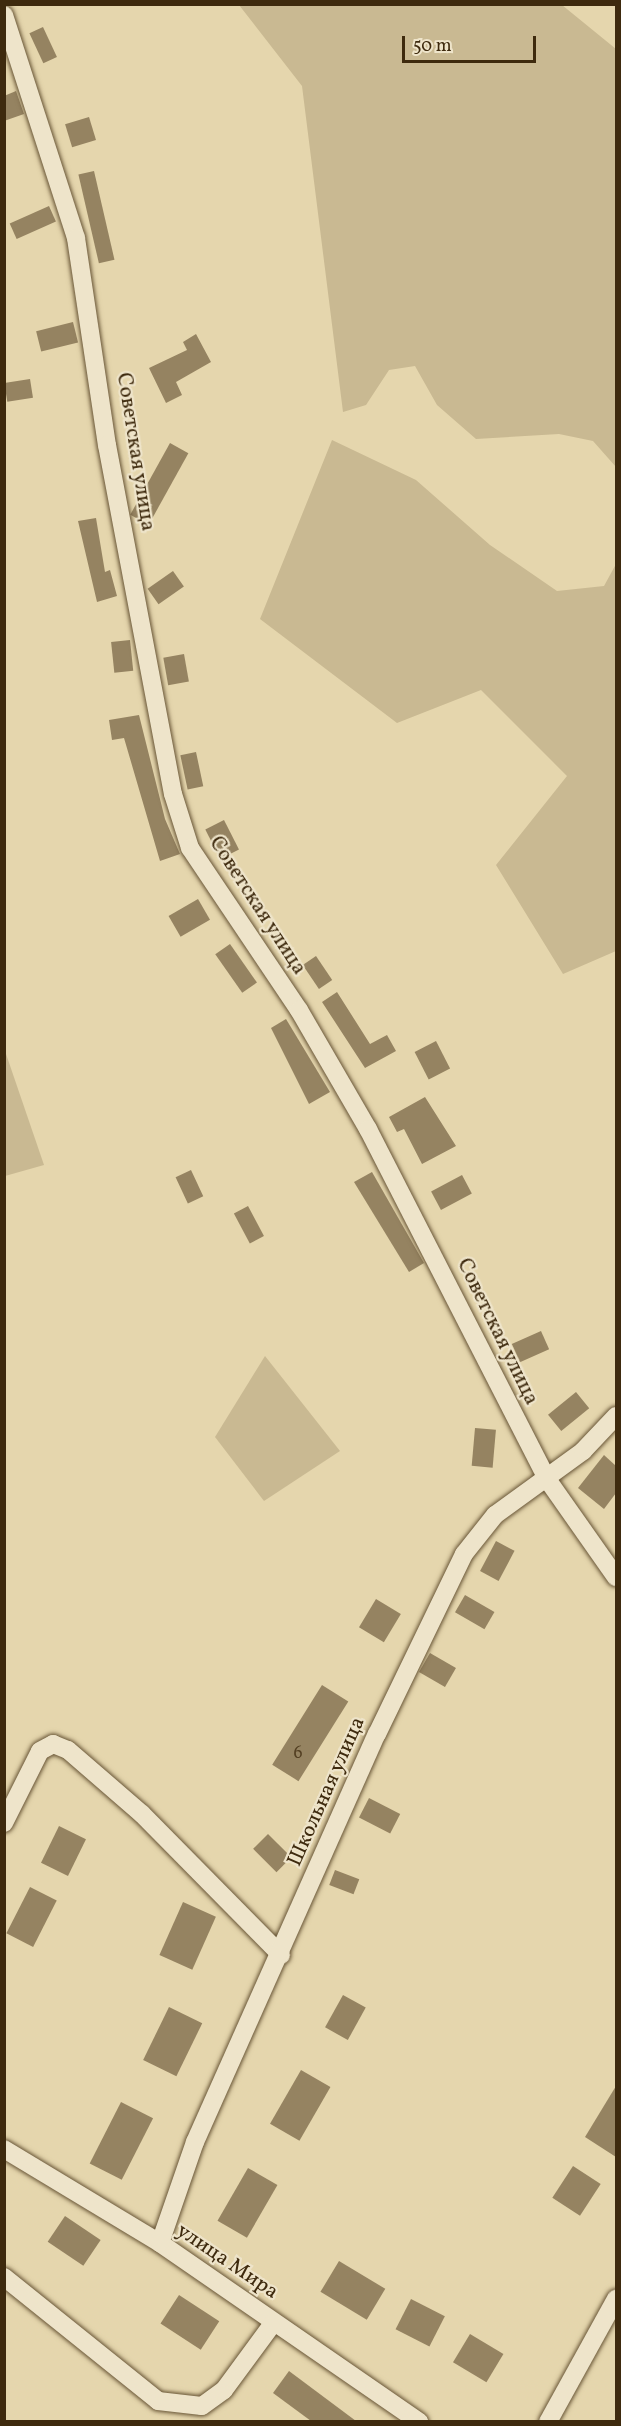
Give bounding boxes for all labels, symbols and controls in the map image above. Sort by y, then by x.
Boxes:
scale bar [405,24,538,62]
text: 50 m [413,34,452,59]
street label: Советская улица [110,371,160,533]
street label: Советская улица [203,832,311,980]
street label: Советская улица [450,1254,544,1410]
street label: Школьная улица [283,1713,371,1871]
house number: 6 [293,1743,303,1765]
street label: улица Мира [171,2219,283,2305]

